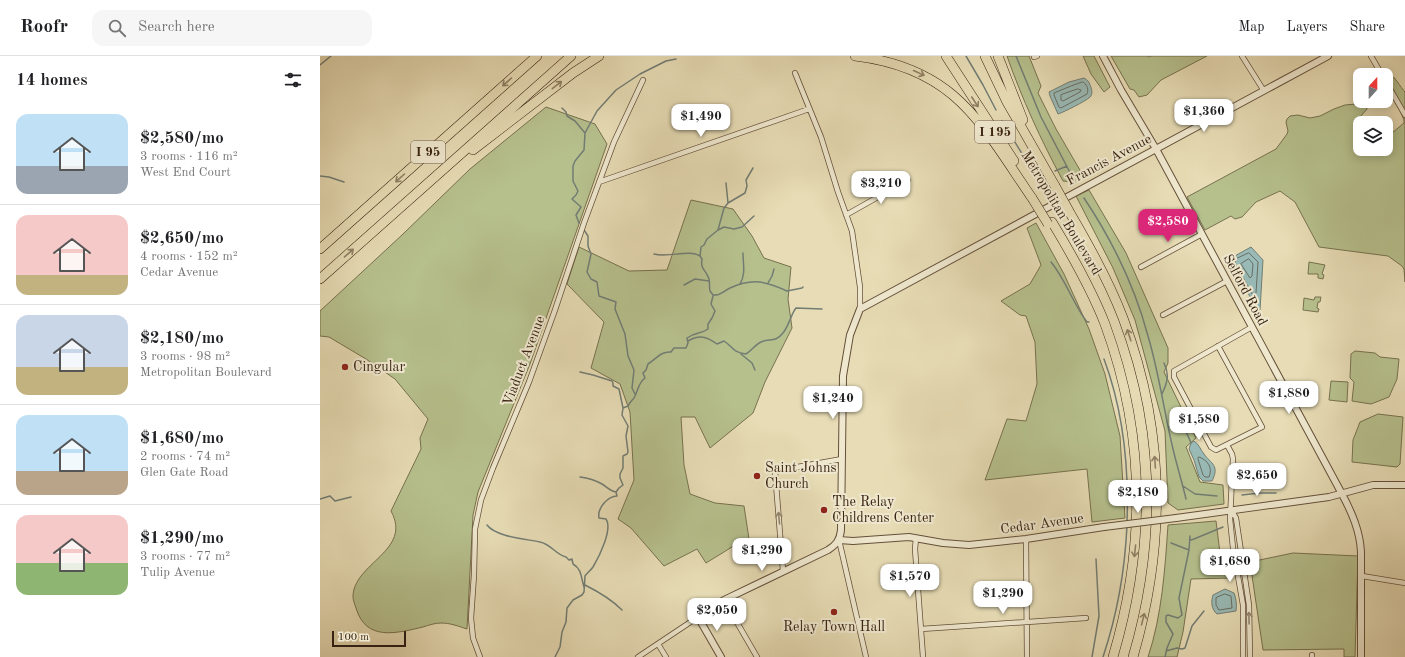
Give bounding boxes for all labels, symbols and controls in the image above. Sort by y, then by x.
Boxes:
search box [92,10,372,46]
icon: search [106,17,128,39]
text: Roofr [20,18,68,37]
text: Search here [138,20,215,35]
text: Map [1239,20,1265,34]
text: Layers [1287,20,1328,34]
text: Share [1350,20,1385,34]
north arrow [1353,68,1393,108]
map controls [1353,68,1393,156]
icon: filters [282,69,304,91]
one-way arrow [913,70,925,77]
text: 14 homes [16,72,88,89]
one-way arrow [503,77,513,86]
one-way arrow [552,81,563,90]
one-way arrow [971,96,980,107]
pin: $1,360 [1171,99,1237,133]
pin: $1,490 [668,104,734,138]
text: $1,360 [1183,105,1225,118]
text: $1,490 [680,110,722,123]
button: layers [1353,116,1393,156]
road number: I 195 [975,121,1015,143]
icon: home [48,130,96,178]
text: $2,580/mo [140,130,224,147]
street label: Francis Avenue [1064,132,1154,188]
road number: I 95 [411,141,445,163]
street label: Metropolitan Boulevard [1018,149,1104,277]
text: 3 rooms · 116 m² [140,150,238,163]
text: West End Court [140,166,231,179]
pin: $3,210 [848,171,914,205]
one-way arrow [395,173,405,182]
text: $3,210 [860,177,902,190]
pin: $2,580 [1135,209,1201,243]
text: $2,580 [1147,215,1189,228]
text: $2,650/mo [140,230,224,247]
icon: home [48,231,96,279]
one-way arrow [344,248,354,257]
text: 4 rooms · 152 m² [140,250,238,263]
street label: Selford Road [1220,252,1270,328]
text: Cedar Avenue [140,266,218,279]
street label: Viaduct Avenue [500,314,548,408]
one-way arrow [1125,329,1132,342]
text: $2,180/mo [140,330,224,347]
icon: home [48,331,96,379]
text: 3 rooms · 98 m² [140,350,230,363]
place label: Cingular [353,360,405,374]
marker: Cingular [340,362,350,372]
text: Metropolitan Boulevard [140,366,272,379]
pin: $1,880 [1256,381,1322,415]
pin: $1,240 [800,386,866,420]
text: $1,880 [1268,387,1310,400]
text: $1,240 [812,392,854,405]
pin: $1,580 [1166,407,1232,441]
text: $1,580 [1178,413,1220,426]
text: $1,680/mo [140,430,224,447]
icon: home [48,431,96,479]
text: 2 rooms · 74 m² [140,450,230,463]
one-way arrow [1151,456,1158,469]
place label: Saint Johns Church [765,461,837,491]
pin: $2,650 [1224,463,1290,497]
text: Glen Gate Road [140,466,228,479]
text: $2,650 [1236,469,1278,482]
marker: Saint Johns Church [752,471,762,481]
pin: $2,180 [1105,480,1171,514]
text: $2,180 [1117,486,1159,499]
place label: The Relay Childrens Center [832,495,934,525]
marker: The Relay Childrens Center [819,505,829,515]
street label: Cedar Avenue [999,511,1085,537]
one-way arrow [776,512,783,525]
text: $1,290/mo [140,530,224,547]
icon: home [48,531,96,579]
pin: $1,290 [729,538,795,572]
text: $1,290 [741,544,783,557]
one-way arrow [1131,544,1138,557]
pin: $1,680 [1197,549,1263,583]
text: 3 rooms · 77 m² [140,550,230,563]
text: $1,680 [1209,555,1251,568]
pin: $1,570 [877,564,943,598]
text: Tulip Avenue [140,566,215,579]
text: $1,570 [889,570,931,583]
pin: $1,290 [970,581,1036,615]
text: $1,290 [982,587,1024,600]
pin: $2,050 [684,598,750,632]
text: $2,050 [696,604,738,617]
marker: Relay Town Hall [829,607,839,617]
one-way arrow [1245,612,1253,625]
one-way arrow [1140,613,1148,626]
place label: Relay Town Hall [783,620,885,634]
scale bar [332,629,406,648]
text: 100 m [338,632,369,643]

